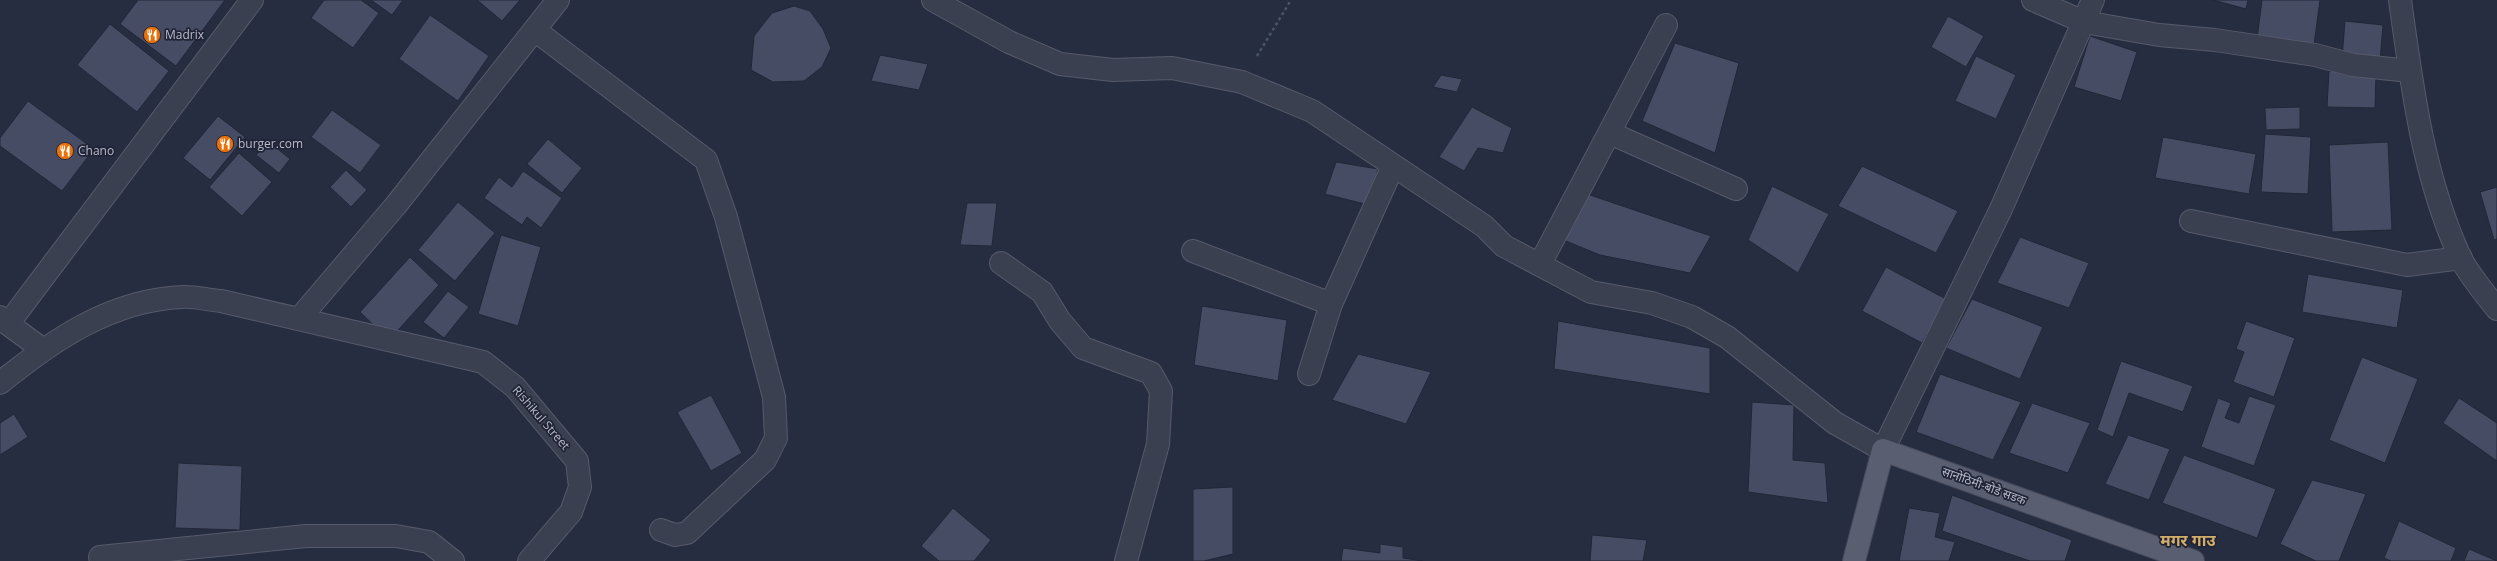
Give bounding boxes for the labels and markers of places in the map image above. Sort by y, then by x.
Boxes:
restaurant icon: Madrix [142,25,162,45]
place label: Madrix [165,26,205,43]
restaurant icon: burger.com [215,134,235,154]
place label: burger.com [238,135,303,152]
restaurant icon: Chano [55,141,75,161]
place label: Chano [78,142,114,159]

